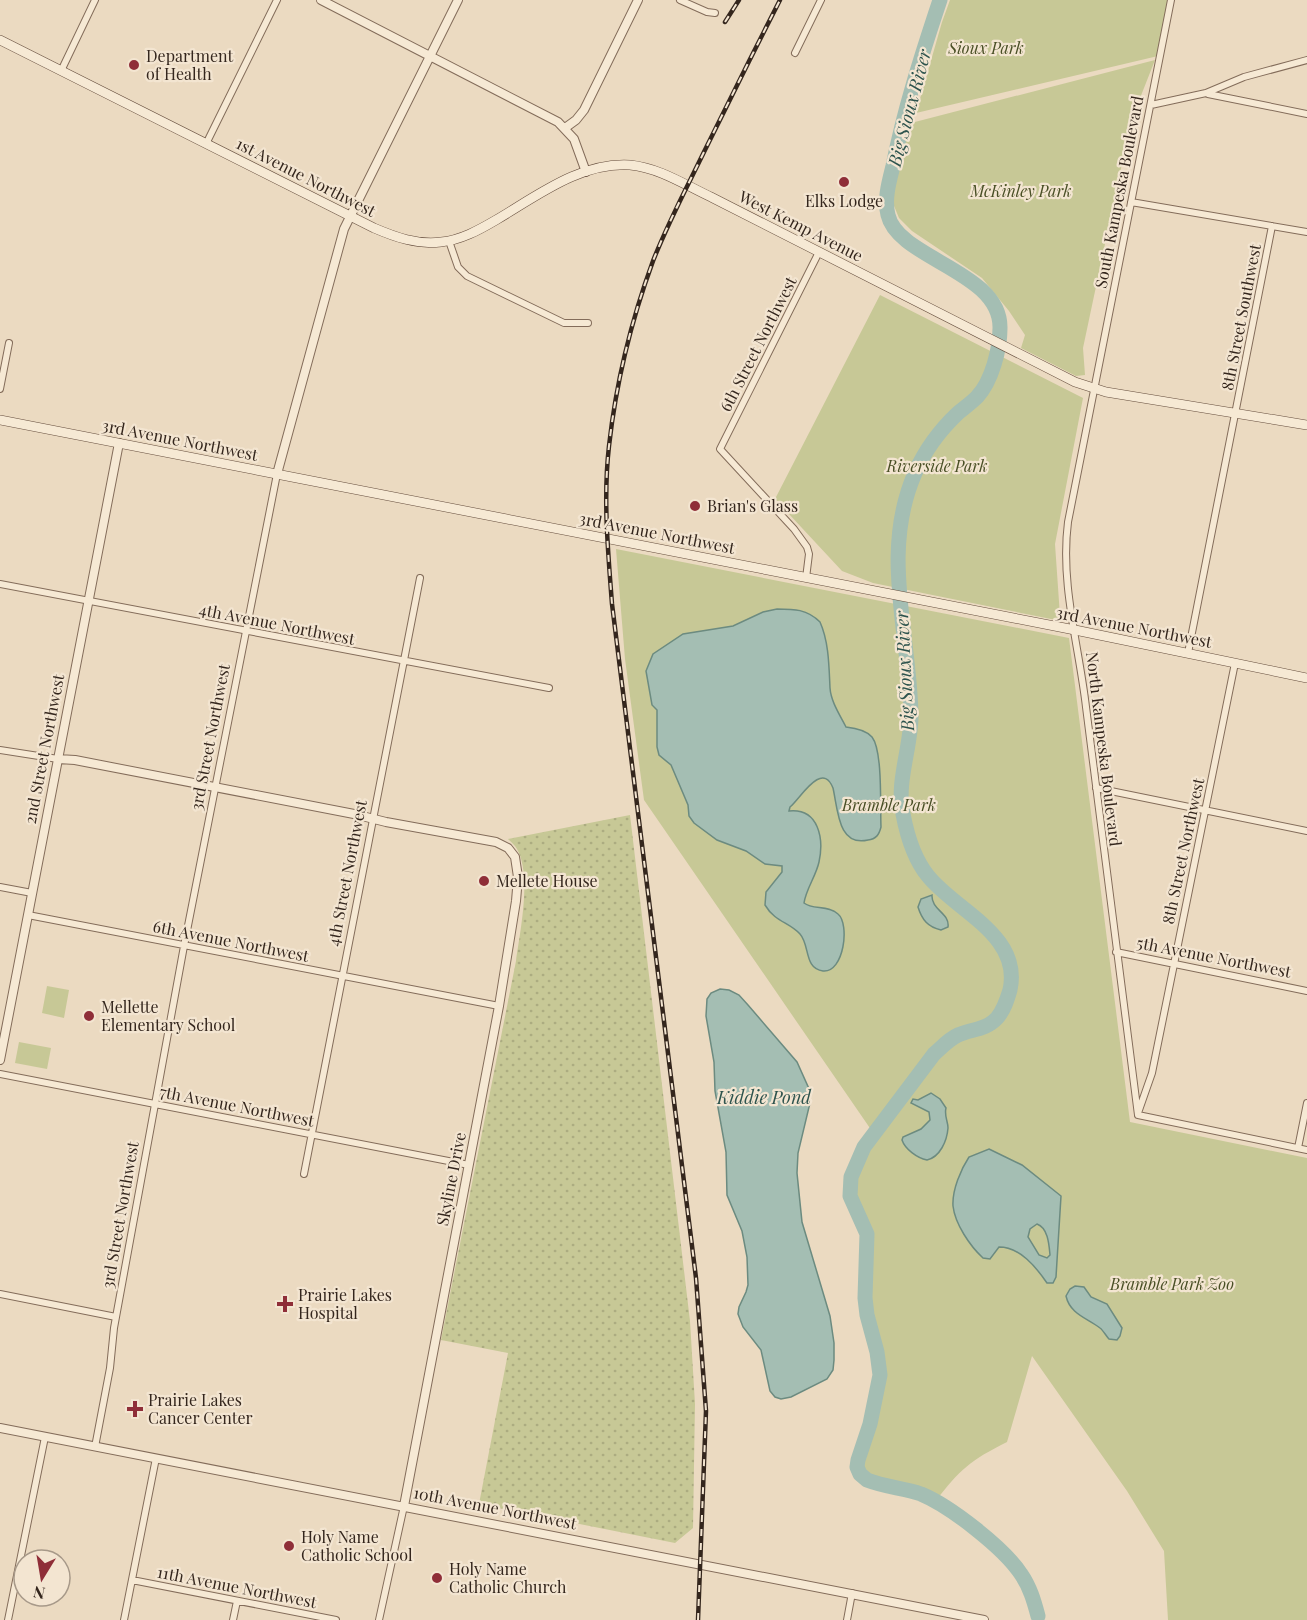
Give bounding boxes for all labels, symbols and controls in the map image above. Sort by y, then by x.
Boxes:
park label: Sioux Park [947,37,1024,58]
place label: Department of Health [146,45,234,84]
water label: Big Sioux River [882,45,937,170]
marker: Department of Health [127,58,141,72]
street label: South Kampeska Boulevard [1090,94,1147,290]
street label: 1st Avenue Northwest [233,132,380,221]
marker: Elks Lodge [837,175,851,189]
park label: McKinley Park [969,180,1072,201]
street label: West Kemp Avenue [735,185,867,266]
place label: Elks Lodge [805,190,883,211]
street label: 8th Street Southwest [1216,242,1265,392]
street label: 6th Street Northwest [714,272,801,415]
street label: 3rd Avenue Northwest [100,414,260,465]
park label: Riverside Park [886,455,987,476]
place label: Brian's Glass [707,495,798,516]
marker: Brian's Glass [688,499,702,513]
street label: 3rd Avenue Northwest [577,507,737,558]
street label: 4th Avenue Northwest [197,598,357,649]
street label: 3rd Avenue Northwest [1054,601,1214,652]
water label: Big Sioux River [889,609,919,733]
street label: North Kampeska Boulevard [1082,650,1127,847]
street label: 3rd Street Northwest [185,662,234,812]
street label: 2nd Street Northwest [19,672,68,826]
street label: 8th Street Northwest [1157,776,1208,926]
park label: Bramble Park [841,794,936,815]
street label: 4th Street Northwest [322,798,371,948]
place label: Mellete House [496,870,598,891]
marker: Mellete House [477,874,491,888]
street label: 6th Avenue Northwest [151,915,311,966]
street label: 5th Avenue Northwest [1135,931,1293,982]
place label: Mellette Elementary School [101,996,236,1035]
marker: Mellette Elementary School [82,1009,96,1023]
street label: 7th Avenue Northwest [158,1080,316,1131]
water label: Kiddie Pond [716,1085,812,1109]
street label: Skyline Drive [431,1130,470,1228]
street label: 3rd Street Northwest [96,1139,143,1290]
park label: Bramble Park Zoo [1109,1273,1234,1294]
place label: Prairie Lakes Hospital [298,1284,392,1323]
marker: Prairie Lakes Hospital [276,1295,294,1313]
place label: Prairie Lakes Cancer Center [148,1389,253,1428]
marker: Prairie Lakes Cancer Center [126,1400,144,1418]
street label: 10th Avenue Northwest [412,1481,579,1534]
place label: Holy Name Catholic School [301,1526,413,1565]
marker: Holy Name Catholic School [282,1539,296,1553]
north arrow [12,1548,72,1608]
place label: Holy Name Catholic Church [449,1558,567,1597]
street label: 11th Avenue Northwest [156,1561,319,1612]
marker: Holy Name Catholic Church [430,1571,444,1585]
text: N [31,1582,47,1605]

